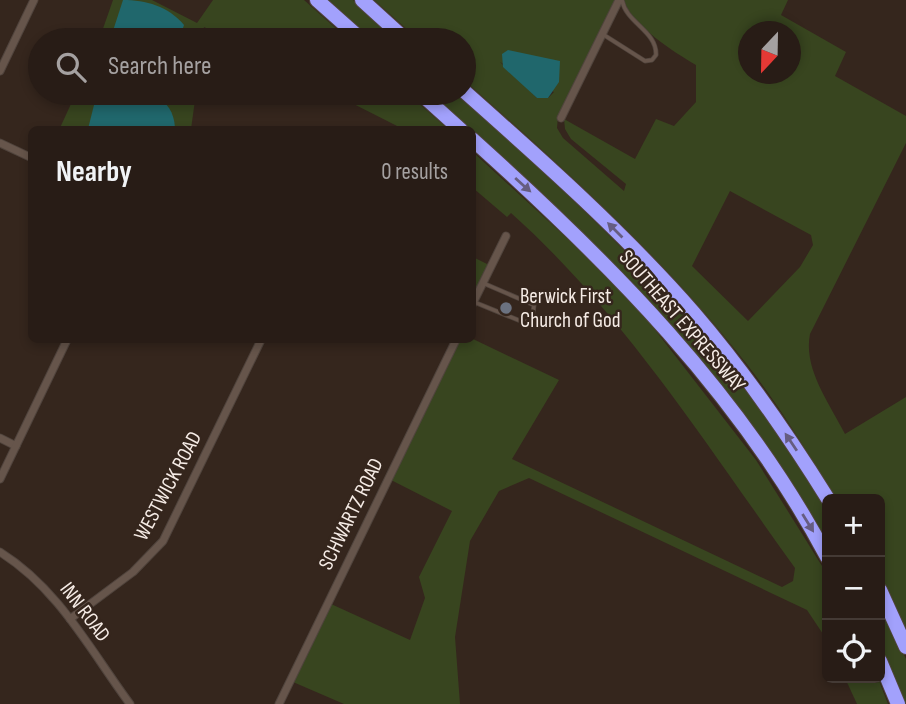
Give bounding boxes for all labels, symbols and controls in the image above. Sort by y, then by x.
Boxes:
north arrow [738,21,801,84]
search box [28,28,476,105]
icon: search [52,48,90,86]
text: Search here [108,51,211,82]
text: Nearby [56,154,132,190]
text: 0 results [381,158,448,186]
one-way arrow [514,177,532,193]
one-way arrow [607,222,624,238]
street label: SOUTHEAST EXPRESSWAY [614,245,750,397]
place label: Berwick First Church of God [520,284,620,333]
marker: Berwick First Church of God [498,300,514,316]
street label: WESTWICK ROAD [129,427,207,545]
one-way arrow [784,433,798,451]
street label: SCHWARTZ ROAD [313,454,389,574]
map controls [822,494,885,683]
button: + [822,494,885,557]
one-way arrow [801,513,814,532]
button: − [822,557,885,620]
street label: INN ROAD [55,577,115,647]
button: locate [822,620,885,683]

